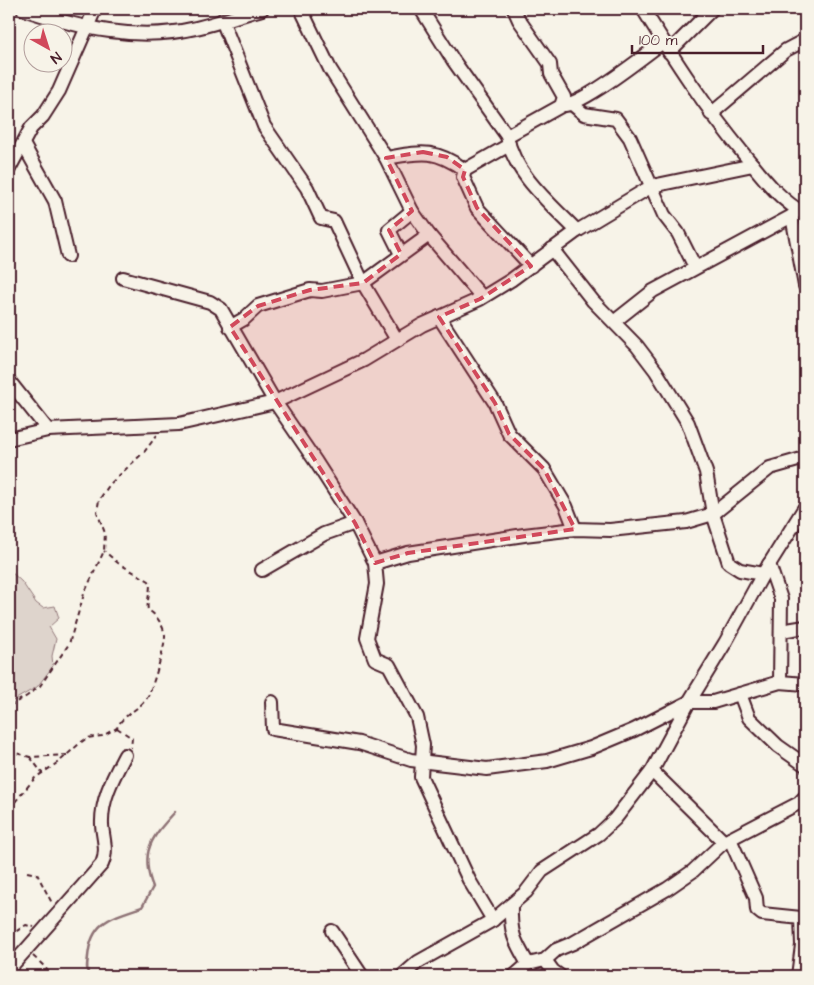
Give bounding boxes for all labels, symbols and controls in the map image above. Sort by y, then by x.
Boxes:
north arrow [22,22,72,72]
scale bar [632,22,763,54]
text: 100 m [639,30,678,51]
text: N [46,47,65,68]

